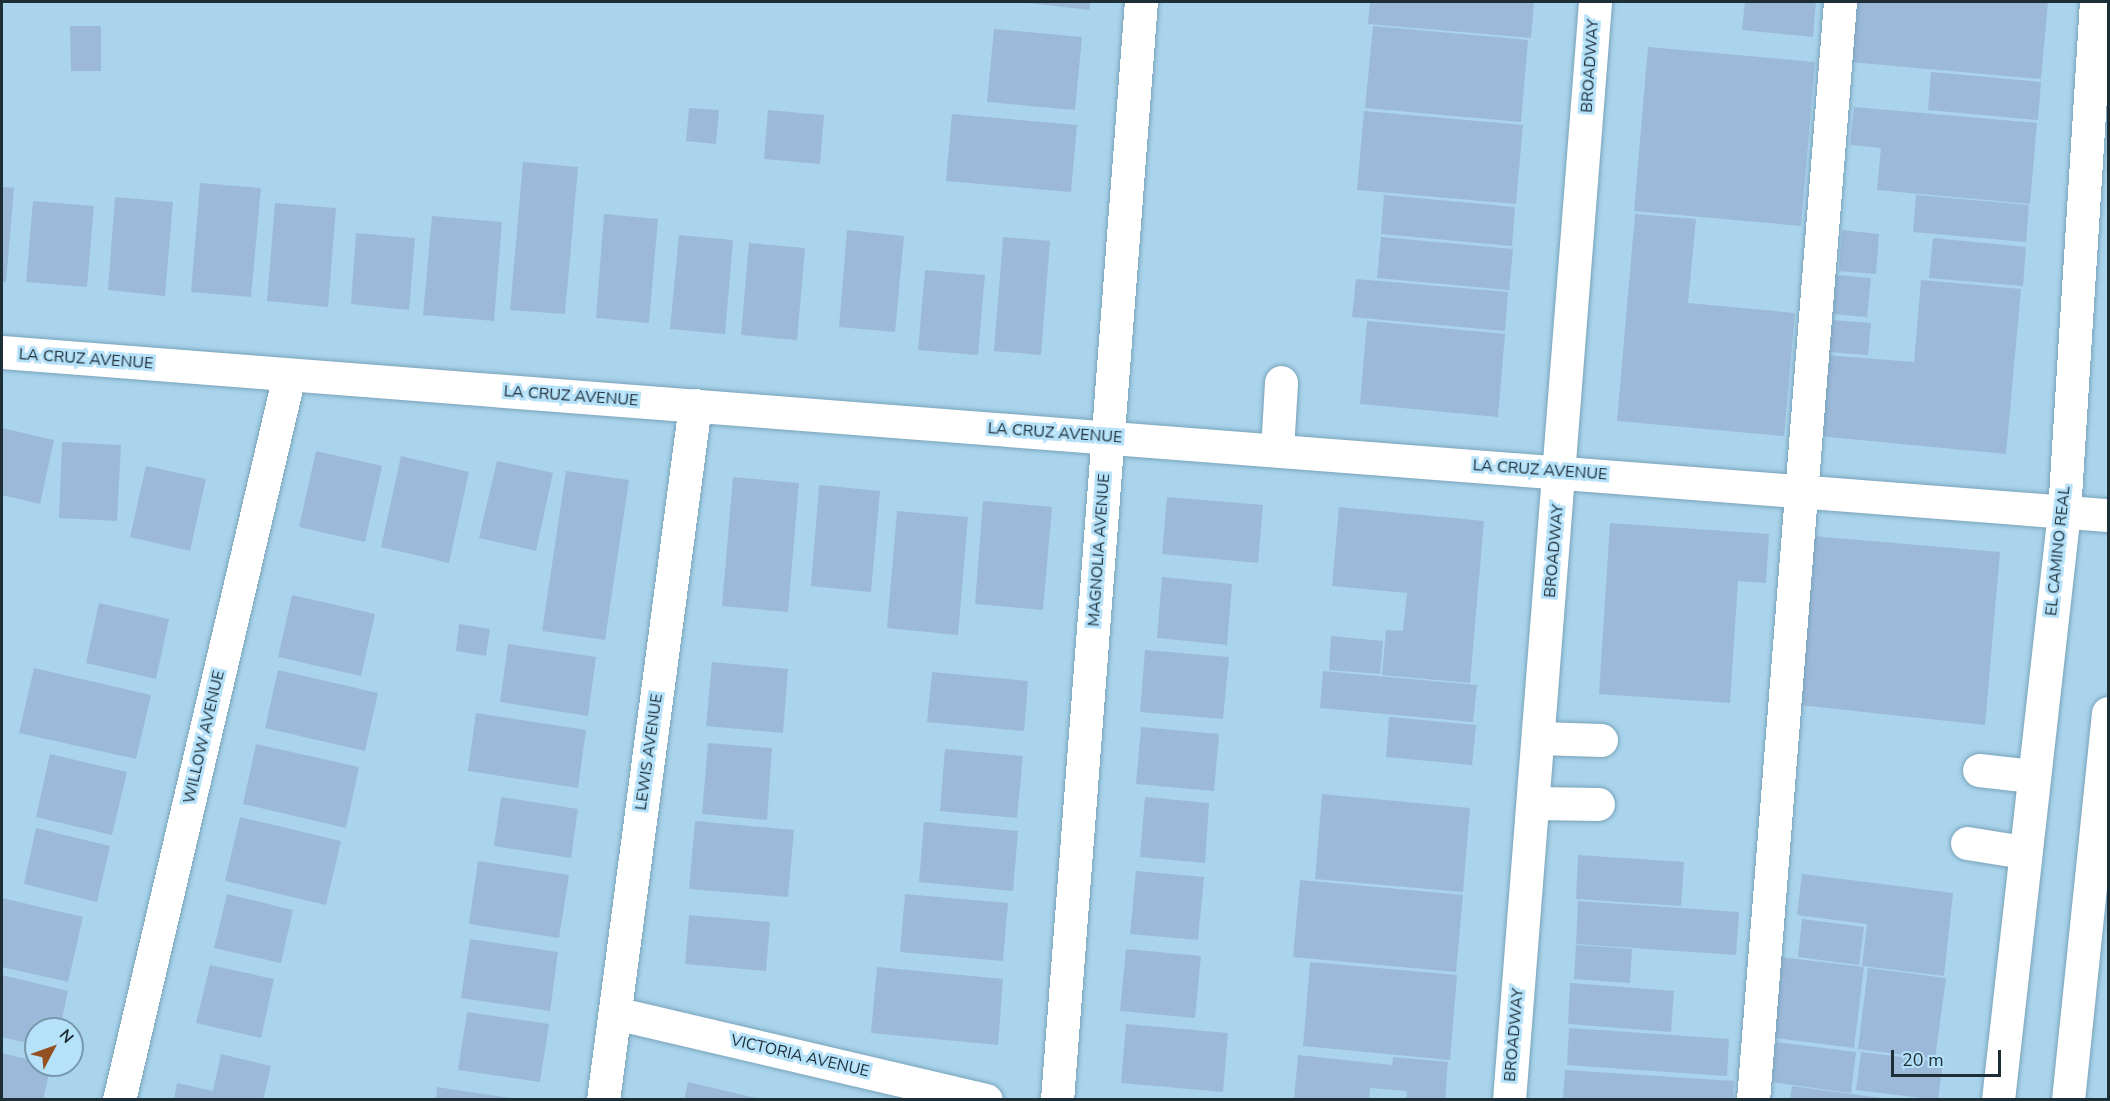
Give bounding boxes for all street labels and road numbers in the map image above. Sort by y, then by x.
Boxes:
street label: BROADWAY [1577,19,1603,113]
street label: LA CRUZ AVENUE [18,345,154,373]
street label: LA CRUZ AVENUE [503,382,639,410]
street label: LA CRUZ AVENUE [987,419,1123,447]
street label: LA CRUZ AVENUE [1472,456,1608,484]
street label: MAGNOLIA AVENUE [1084,473,1114,627]
street label: EL CAMINO REAL [2042,485,2074,617]
street label: BROADWAY [1540,503,1568,599]
street label: WILLOW AVENUE [179,668,229,806]
street label: LEWIS AVENUE [631,692,667,812]
street label: BROADWAY [1500,987,1528,1083]
street label: VICTORIA AVENUE [729,1031,871,1081]

